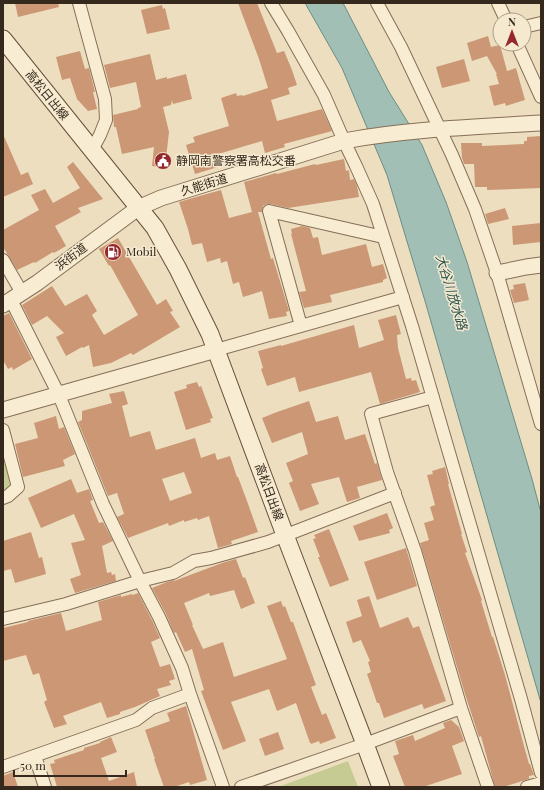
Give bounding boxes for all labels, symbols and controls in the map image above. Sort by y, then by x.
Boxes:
north arrow [492,12,532,52]
text: N [508,14,516,29]
street label: 高松日出線 [23,66,73,123]
public building icon: 静岡南警察署高松交番 [153,151,173,171]
place label: 静岡南警察署高松交番 [176,152,296,168]
street label: 久能街道 [178,169,229,199]
street label: 浜街道 [51,239,90,273]
fuel station icon: Mobil [103,242,123,262]
place label: Mobil [126,243,157,259]
water label: 大谷川放水路 [433,252,472,333]
street label: 高松日出線 [252,461,288,523]
scale bar [14,752,126,778]
text: 50 m [20,757,46,773]

